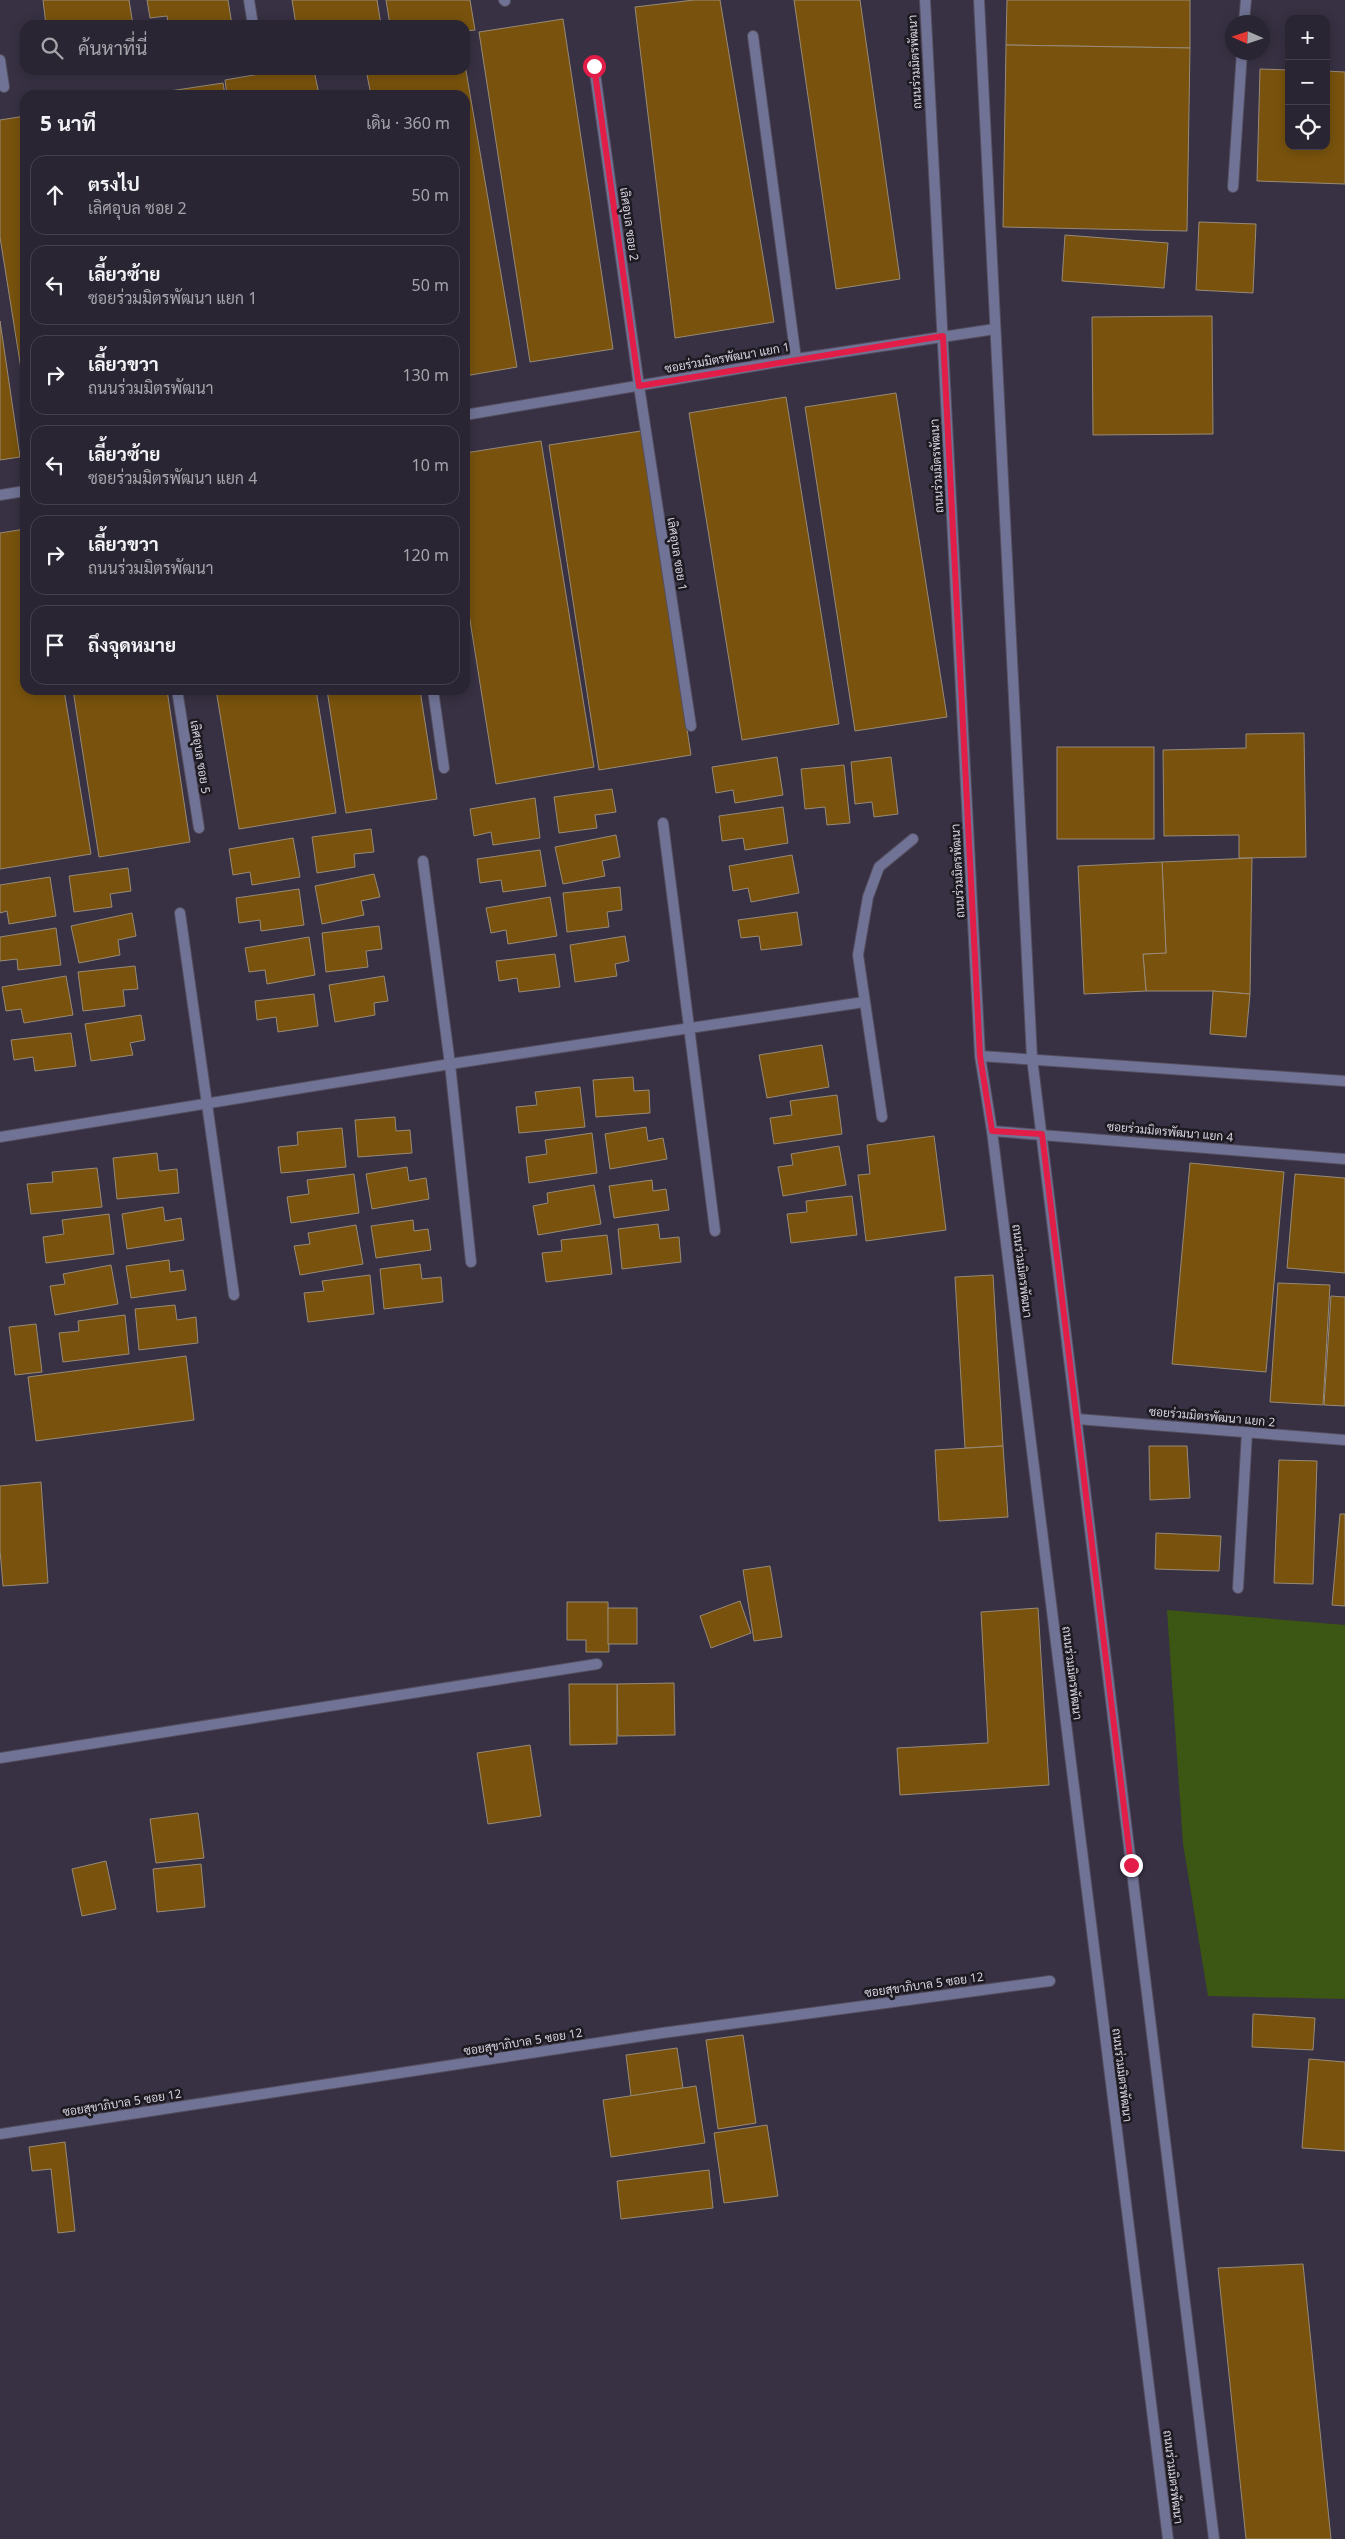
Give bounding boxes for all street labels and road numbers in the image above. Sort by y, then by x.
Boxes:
street label: ถนนร่วมมิตรพัฒนา [904,15,925,109]
street label: เลิศอุบล ซอย 2 [615,186,643,262]
street label: ซอยร่วมมิตรพัฒนา แยก 1 [663,338,791,377]
street label: ถนนร่วมมิตรพัฒนา [926,419,947,513]
street label: เลิศอุบล ซอย 1 [662,516,692,592]
street label: เลิศอุบล ซอย 5 [185,719,215,795]
street label: ถนนร่วมมิตรพัฒนา [947,824,968,918]
street label: ซอยร่วมมิตรพัฒนา แยก 4 [1106,1117,1234,1146]
street label: ถนนร่วมมิตรพัฒนา [1008,1223,1037,1319]
street label: ซอยร่วมมิตรพัฒนา แยก 2 [1148,1402,1276,1431]
street label: ถนนร่วมมิตรพัฒนา [1058,1625,1087,1721]
street label: ซอยสุขาภิบาล 5 ซอย 12 [863,1968,985,2002]
street label: ซอยสุขาภิบาล 5 ซอย 12 [462,2024,584,2060]
street label: ถนนร่วมมิตรพัฒนา [1108,2027,1137,2123]
street label: ซอยสุขาภิบาล 5 ซอย 12 [61,2085,183,2121]
street label: ถนนร่วมมิตรพัฒนา [1159,2429,1188,2525]

